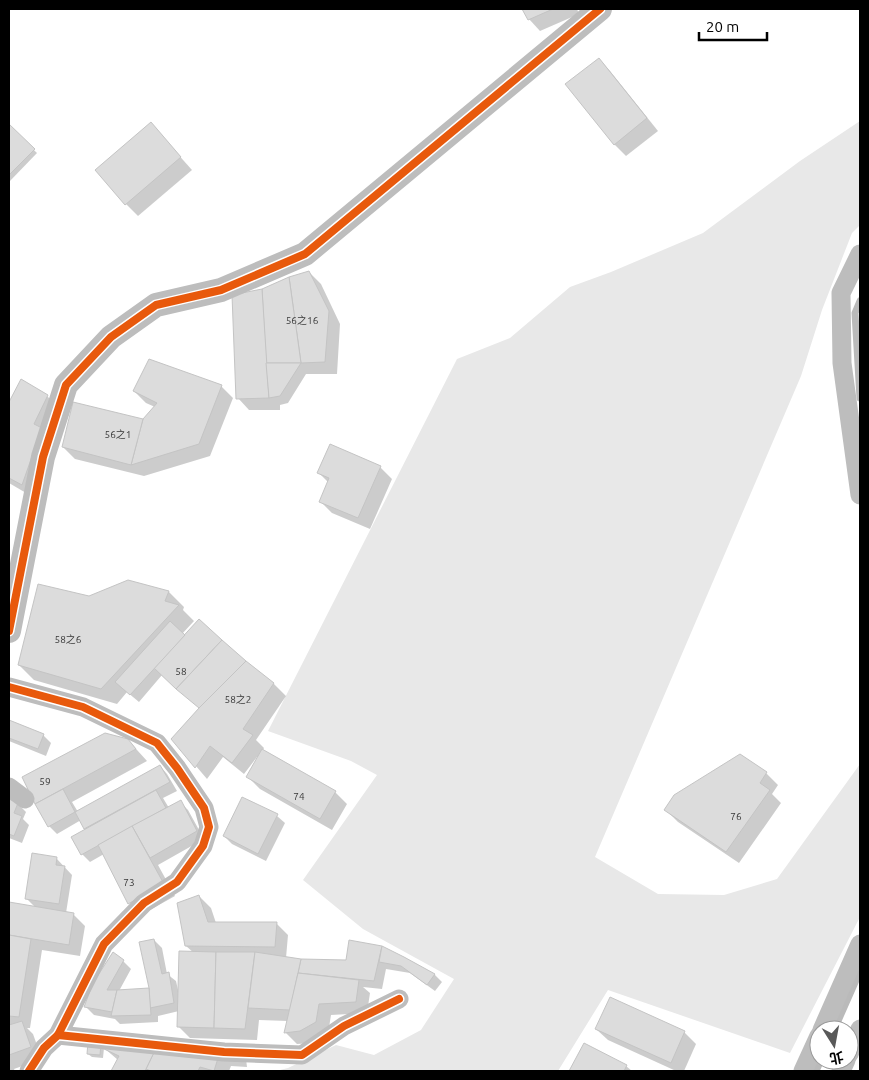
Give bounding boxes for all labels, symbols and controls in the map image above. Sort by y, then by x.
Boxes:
scale bar [699,10,766,42]
text: 20 m [706,18,739,35]
house number: 56之16 [286,315,319,326]
house number: 56之1 [105,429,131,440]
house number: 58之6 [55,634,82,645]
house number: 58 [175,666,187,677]
house number: 58之2 [225,694,251,705]
house number: 59 [39,776,51,787]
house number: 74 [293,791,305,802]
house number: 76 [730,811,742,822]
house number: 73 [123,877,135,888]
north arrow [809,1020,859,1070]
text: 北 [828,1049,845,1067]

